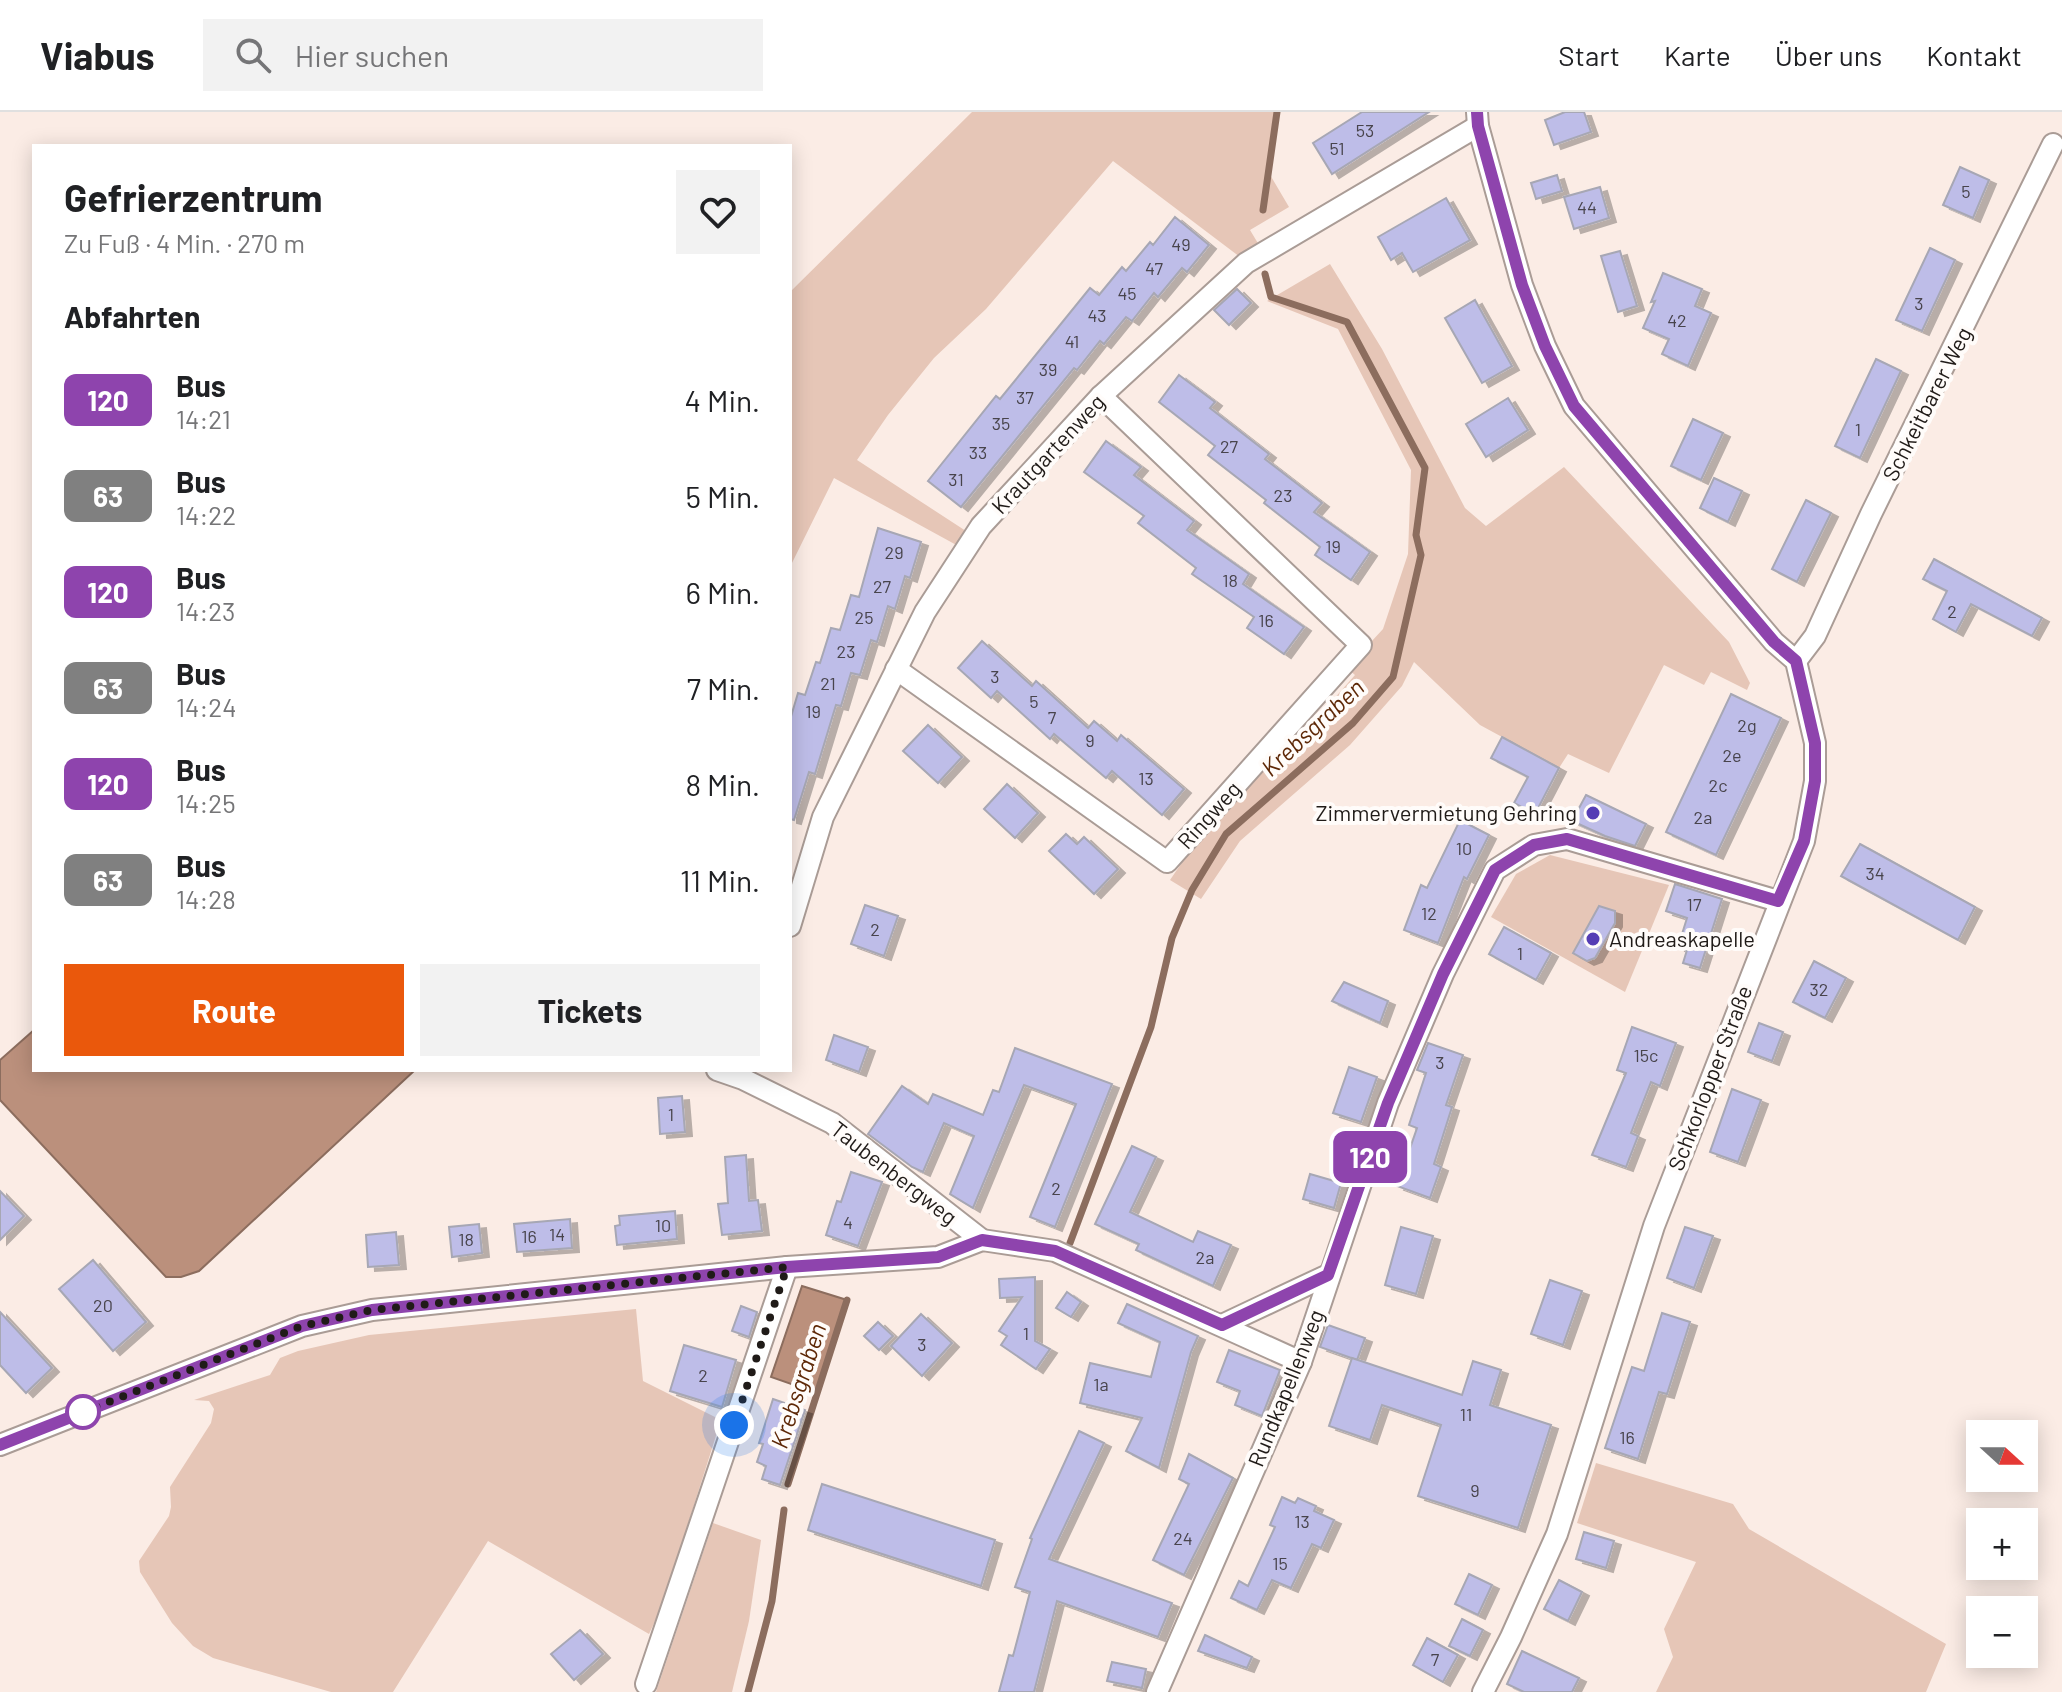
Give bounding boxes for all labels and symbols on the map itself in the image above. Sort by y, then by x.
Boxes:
house number: 53 [1356,119,1374,141]
house number: 51 [1329,137,1345,159]
house number: 5 [1961,180,1971,202]
house number: 44 [1577,196,1597,218]
house number: 49 [1171,233,1191,255]
house number: 47 [1145,257,1163,279]
house number: 45 [1117,282,1137,304]
house number: 3 [1914,292,1924,314]
house number: 43 [1087,304,1107,326]
house number: 42 [1667,309,1687,331]
street label: Schkeitbarer Weg [1876,322,1976,485]
house number: 41 [1065,330,1079,352]
house number: 39 [1039,358,1057,380]
house number: 37 [1016,386,1034,408]
street label: Krautgartenweg [985,388,1109,518]
house number: 35 [992,412,1010,434]
house number: 1 [1855,418,1861,440]
house number: 27 [1220,435,1239,457]
house number: 33 [969,441,987,463]
house number: 31 [948,468,964,490]
house number: 23 [1274,484,1292,506]
house number: 19 [1325,535,1341,557]
house number: 29 [884,541,904,563]
house number: 18 [1222,569,1238,591]
house number: 27 [873,575,892,597]
house number: 2 [1947,600,1957,622]
house number: 25 [855,606,873,628]
house number: 16 [1258,609,1274,631]
house number: 23 [837,640,855,662]
house number: 3 [990,665,1000,687]
house number: 21 [820,672,836,694]
water label: Krebsgraben [1255,672,1369,782]
house number: 5 [1029,690,1039,712]
house number: 19 [805,700,821,722]
house number: 7 [1048,706,1057,728]
house number: 2g [1737,714,1757,736]
house number: 9 [1085,729,1095,751]
house number: 2e [1722,744,1742,766]
house number: 13 [1138,767,1154,789]
house number: 2c [1708,774,1728,796]
street label: Ringweg [1171,775,1245,853]
place label: Zimmervermietung Gehring [1315,799,1577,825]
marker: Zimmervermietung Gehring [1584,804,1602,822]
house number: 2a [1694,806,1712,828]
house number: 10 [1456,837,1472,859]
house number: 34 [1865,862,1885,884]
house number: 17 [1687,893,1702,915]
house number: 12 [1421,902,1437,924]
house number: 2 [870,918,880,940]
place label: Andreaskapelle [1609,925,1755,951]
marker: Andreaskapelle [1584,930,1602,948]
house number: 1 [1517,942,1523,964]
house number: 32 [1810,978,1828,1000]
street label: Schkorlopper Straße [1662,981,1756,1174]
house number: 15c [1634,1044,1658,1066]
house number: 3 [1435,1051,1445,1073]
house number: 1 [668,1103,674,1125]
street label: Taubenbergweg [826,1115,963,1229]
line badge: 120 [1324,1131,1416,1183]
house number: 2 [1051,1177,1061,1199]
house number: 4 [843,1211,853,1233]
house number: 10 [655,1214,671,1236]
house number: 14 [549,1223,565,1245]
house number: 16 [521,1225,537,1247]
house number: 18 [458,1228,474,1250]
house number: 2a [1196,1246,1214,1268]
house number: 20 [93,1294,113,1316]
street label: Rundkapellenweg [1242,1305,1328,1470]
water label: Krebsgraben [764,1319,831,1452]
house number: 1 [1023,1322,1029,1344]
house number: 3 [917,1333,927,1355]
house number: 2 [698,1364,708,1386]
house number: 1a [1093,1373,1109,1395]
unlabelled marker [66,1395,100,1429]
house number: 11 [1460,1403,1472,1425]
your location [714,1405,754,1445]
north arrow [1966,1420,2038,1492]
house number: 16 [1619,1426,1635,1448]
house number: 9 [1470,1479,1480,1501]
house number: 13 [1294,1510,1310,1532]
house number: 24 [1173,1527,1193,1549]
house number: 15 [1272,1552,1288,1574]
house number: 7 [1431,1648,1440,1670]

